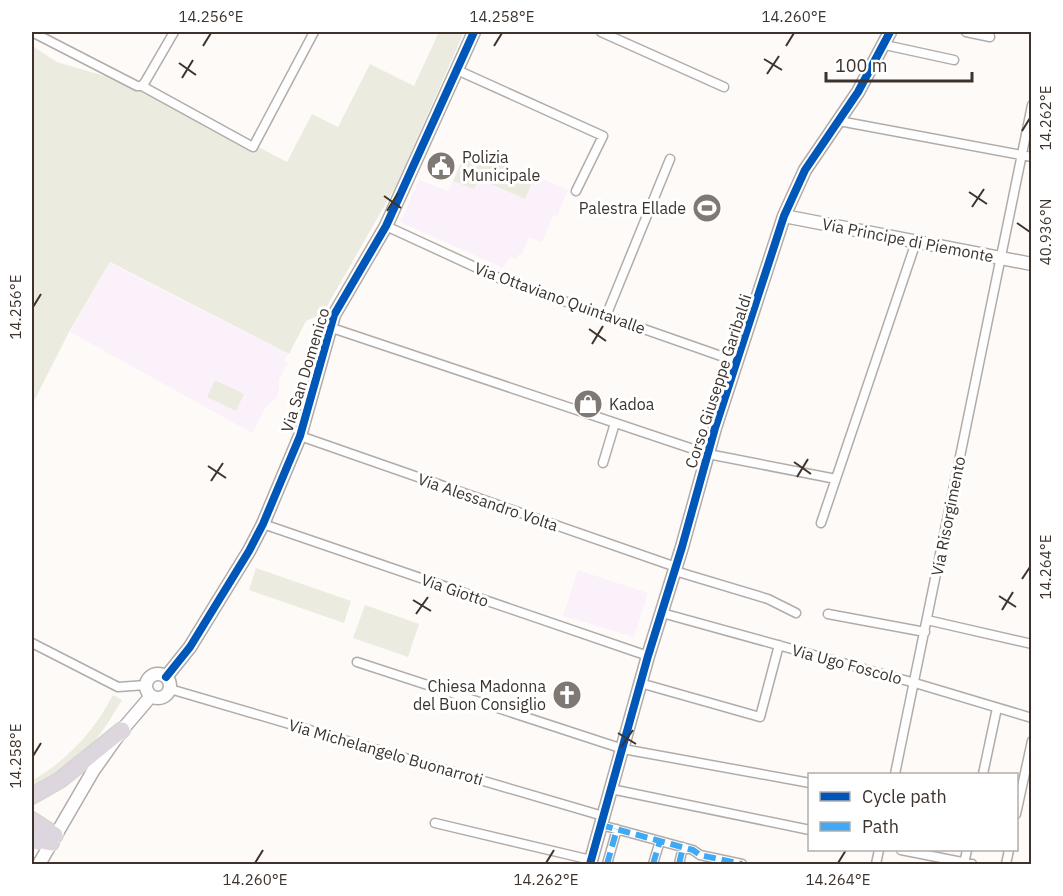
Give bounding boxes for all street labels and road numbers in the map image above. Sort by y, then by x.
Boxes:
street label: Via Principe di Piemonte [821,214,996,266]
street label: Via Ottaviano Quintavalle [472,258,648,338]
street label: Corso Giuseppe Garibaldi [680,291,756,471]
street label: Via San Domenico [277,305,333,435]
street label: Via Risorgimento [927,454,969,577]
street label: Via Alessandro Volta [415,469,561,536]
street label: Via Giotto [419,569,491,611]
street label: Via Ugo Foscolo [790,640,904,688]
street label: Via Michelangelo Buonarroti [286,715,486,789]

